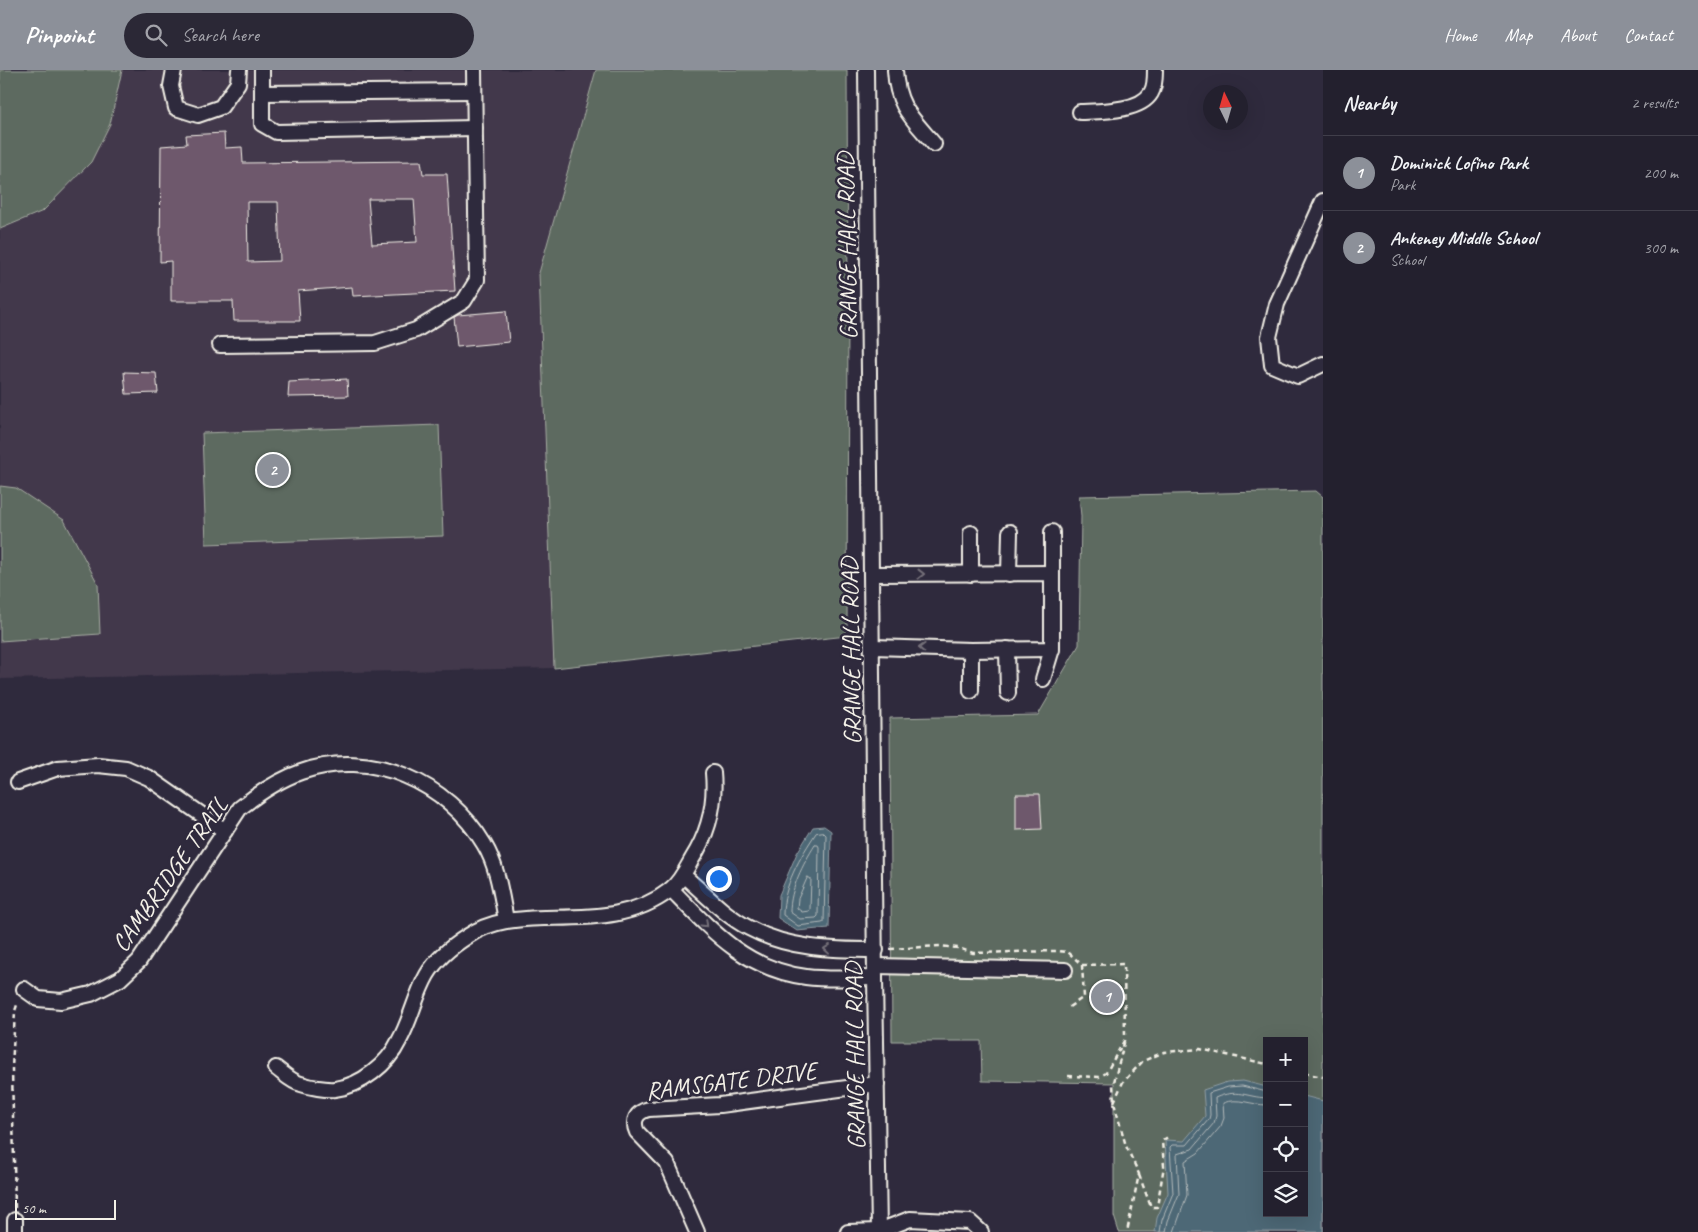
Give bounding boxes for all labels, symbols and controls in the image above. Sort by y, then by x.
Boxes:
search box [124,13,474,58]
text: Pinpoint [25,20,94,50]
icon: search [142,21,170,49]
text: Search here [182,23,259,47]
text: Home [1444,24,1477,46]
text: Map [1505,24,1532,46]
text: About [1560,24,1596,46]
text: Contact [1624,24,1673,46]
north arrow [1203,85,1248,130]
text: Nearby [1343,90,1396,116]
text: 2 results [1631,93,1678,113]
street label: GRANGE HALL ROAD [829,150,865,340]
text: Dominick Lofino Park [1390,151,1528,175]
text: 1 [1355,163,1363,183]
text: 200 m [1644,163,1678,183]
text: Park [1390,175,1415,195]
text: Ankeney Middle School [1390,226,1537,250]
text: 2 [1355,238,1363,258]
text: 300 m [1644,238,1678,258]
text: School [1390,250,1424,270]
pin: 2 [257,451,289,489]
street label: GRANGE HALL ROAD [833,555,869,745]
one-way arrow [918,569,925,579]
one-way arrow [918,643,926,653]
street label: CAMBRIDGE TRAIL [105,791,235,958]
your location [706,866,732,892]
one-way arrow [700,918,709,927]
one-way arrow [823,943,831,954]
street label: GRANGE HALL ROAD [837,960,873,1150]
pin: 1 [1091,978,1123,1016]
map controls [1263,1037,1308,1217]
button: + [1263,1037,1308,1082]
street label: RAMSGATE DRIVE [644,1054,822,1107]
button: − [1263,1082,1308,1127]
button: locate [1263,1127,1308,1172]
button: layers [1263,1172,1308,1217]
scale bar [15,1197,116,1220]
text: 50 m [22,1200,46,1217]

